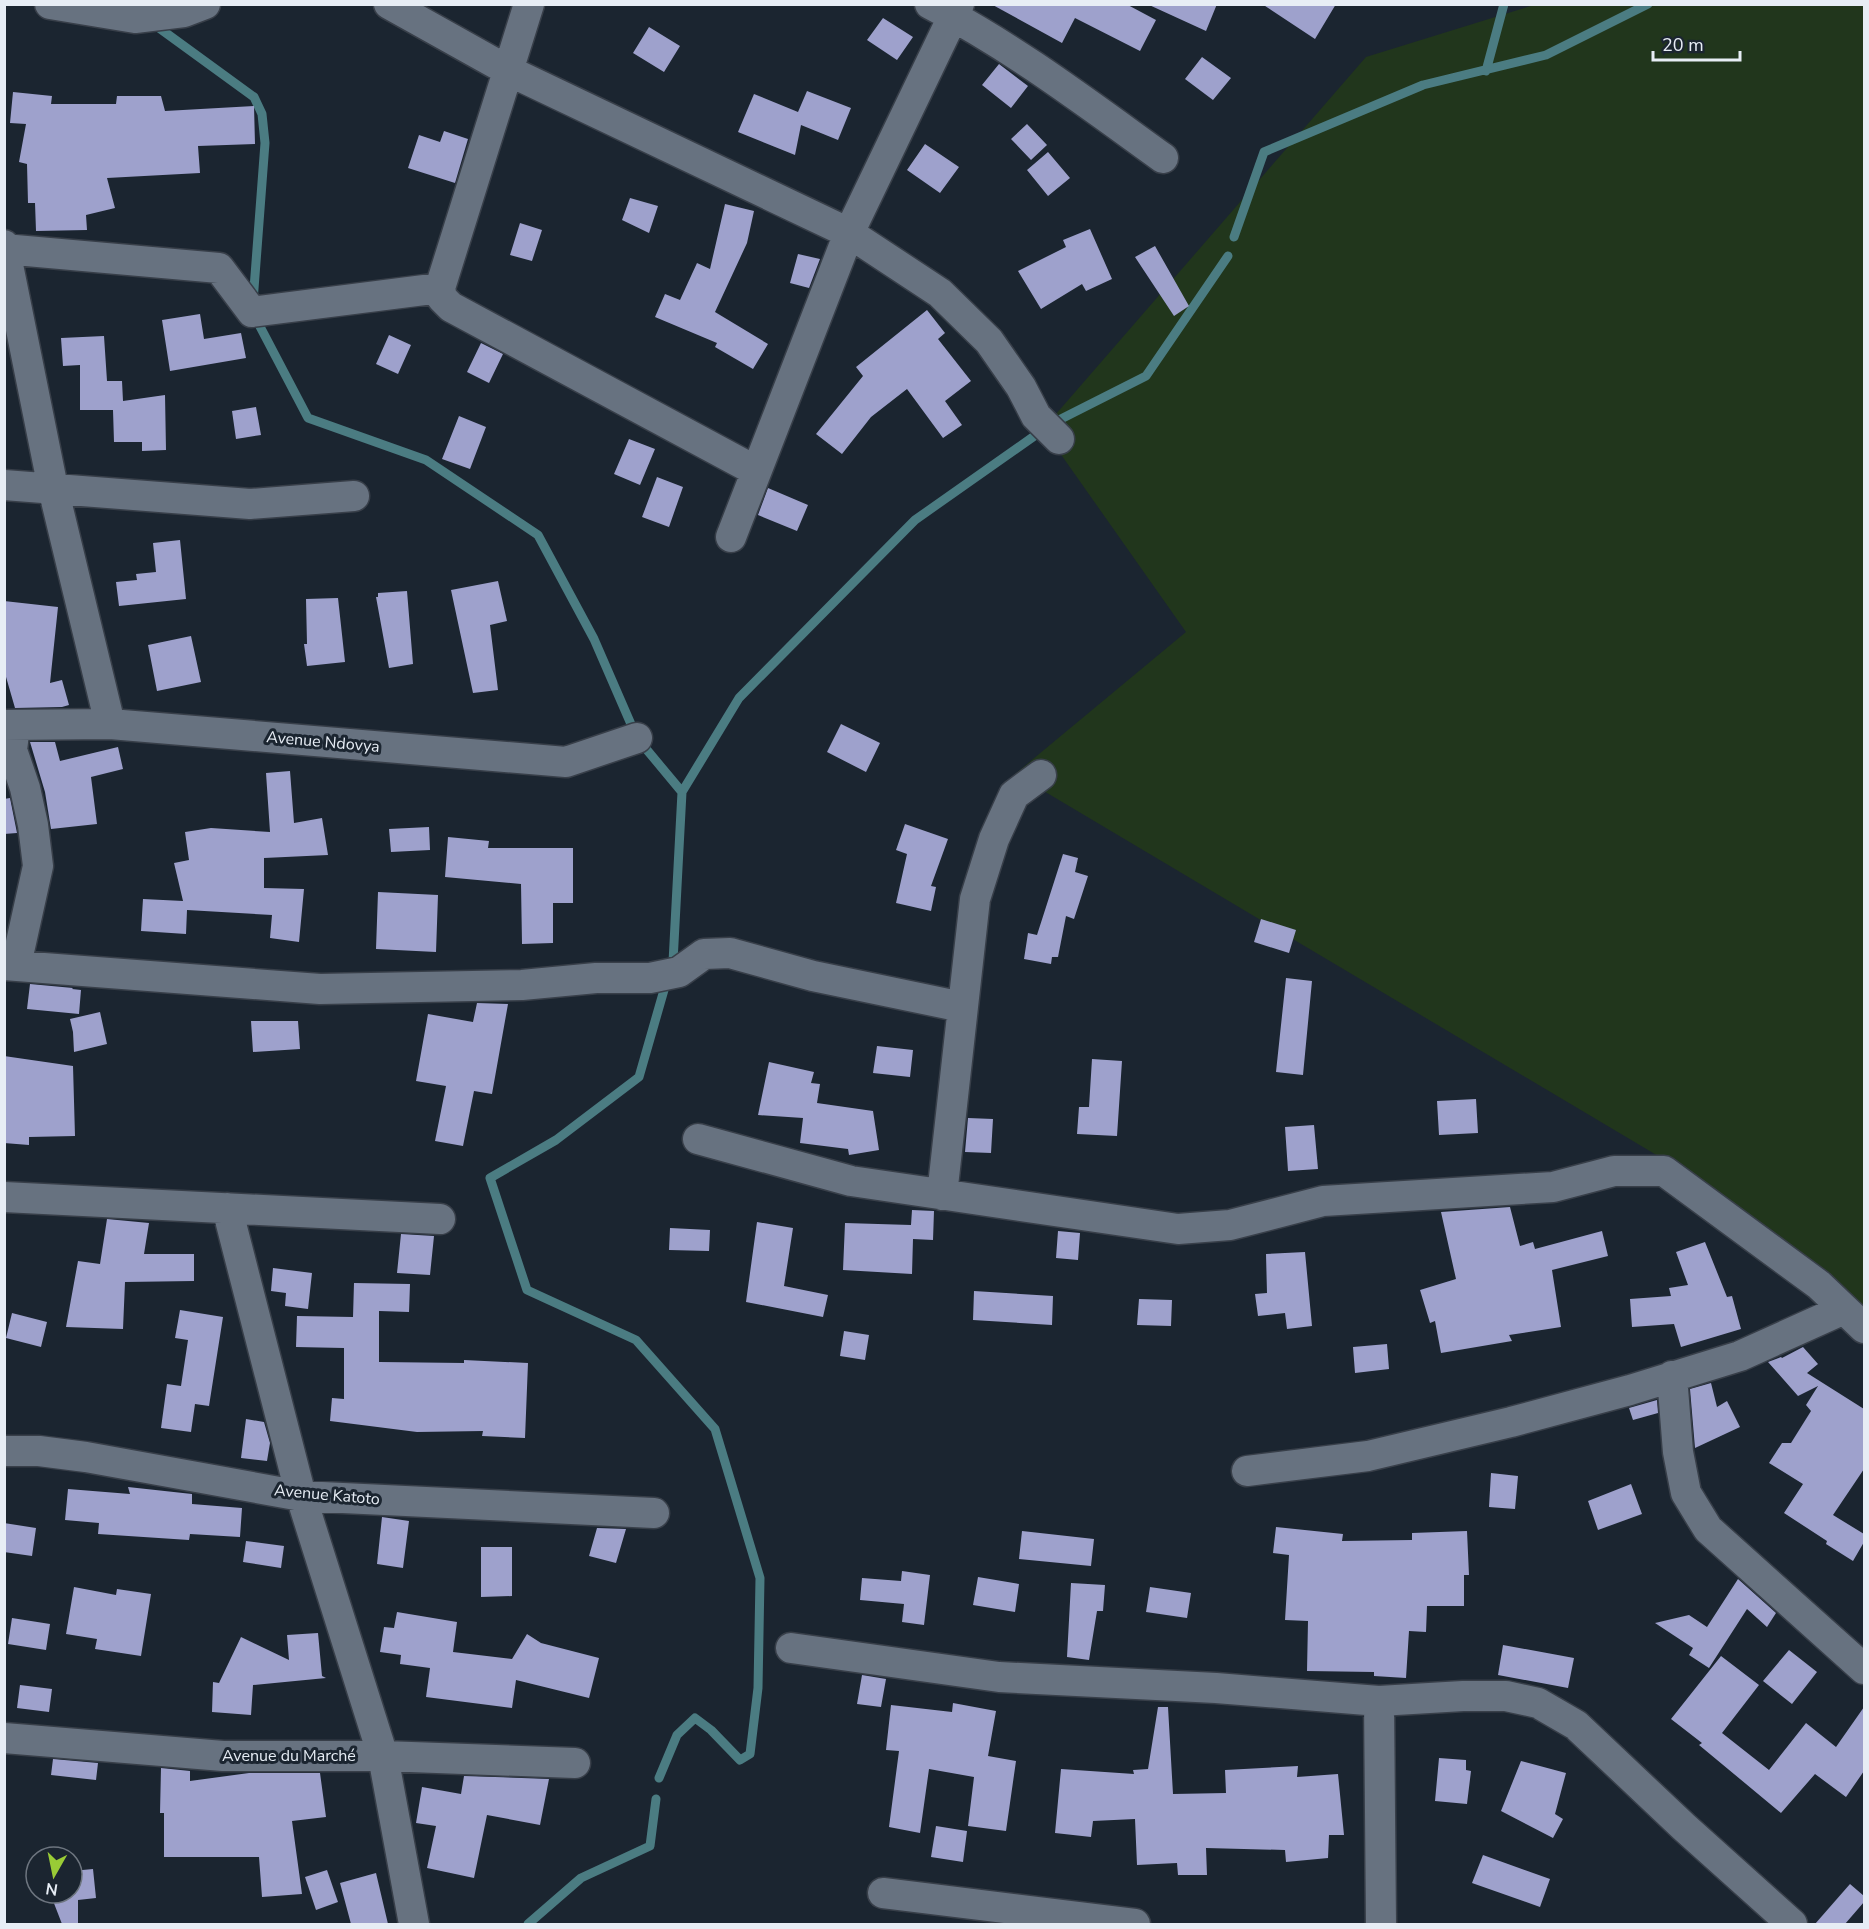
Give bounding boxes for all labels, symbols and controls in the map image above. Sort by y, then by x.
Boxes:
scale bar [1653,24,1740,62]
text: 20 m [1662,33,1704,57]
street label: Avenue Ndovya [265,726,381,758]
street label: Avenue Katoto [273,1479,381,1511]
street label: Avenue du Marché [222,1745,356,1767]
north arrow [24,1845,84,1905]
text: N [44,1877,59,1901]

